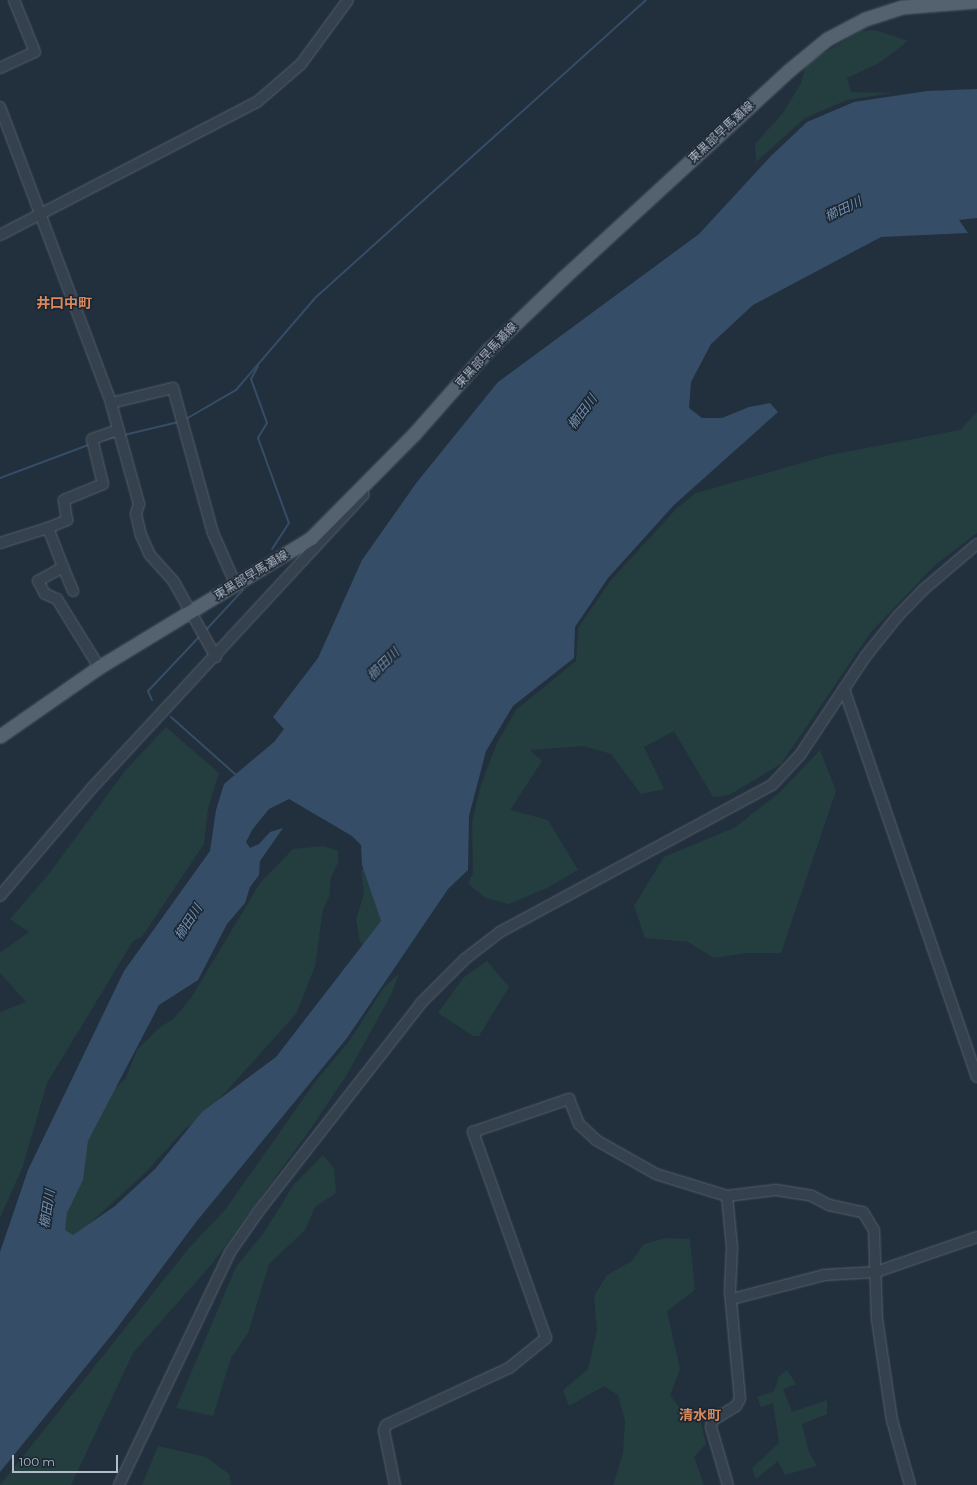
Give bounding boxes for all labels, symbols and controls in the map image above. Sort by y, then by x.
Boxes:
street label: 東黒部早馬瀬線 [685,98,757,166]
water label: 櫛田川 [822,193,864,225]
district label: 井口中町 [36,295,92,311]
street label: 東黒部早馬瀬線 [452,319,520,391]
water label: 櫛田川 [564,392,600,432]
street label: 東黒部早馬瀬線 [211,547,291,603]
water label: 櫛田川 [364,645,402,683]
water label: 櫛田川 [171,901,205,943]
water label: 櫛田川 [36,1189,58,1229]
district label: 清水町 [679,1407,721,1423]
scale bar [14,1447,120,1473]
text: 100 m [19,1454,55,1469]

